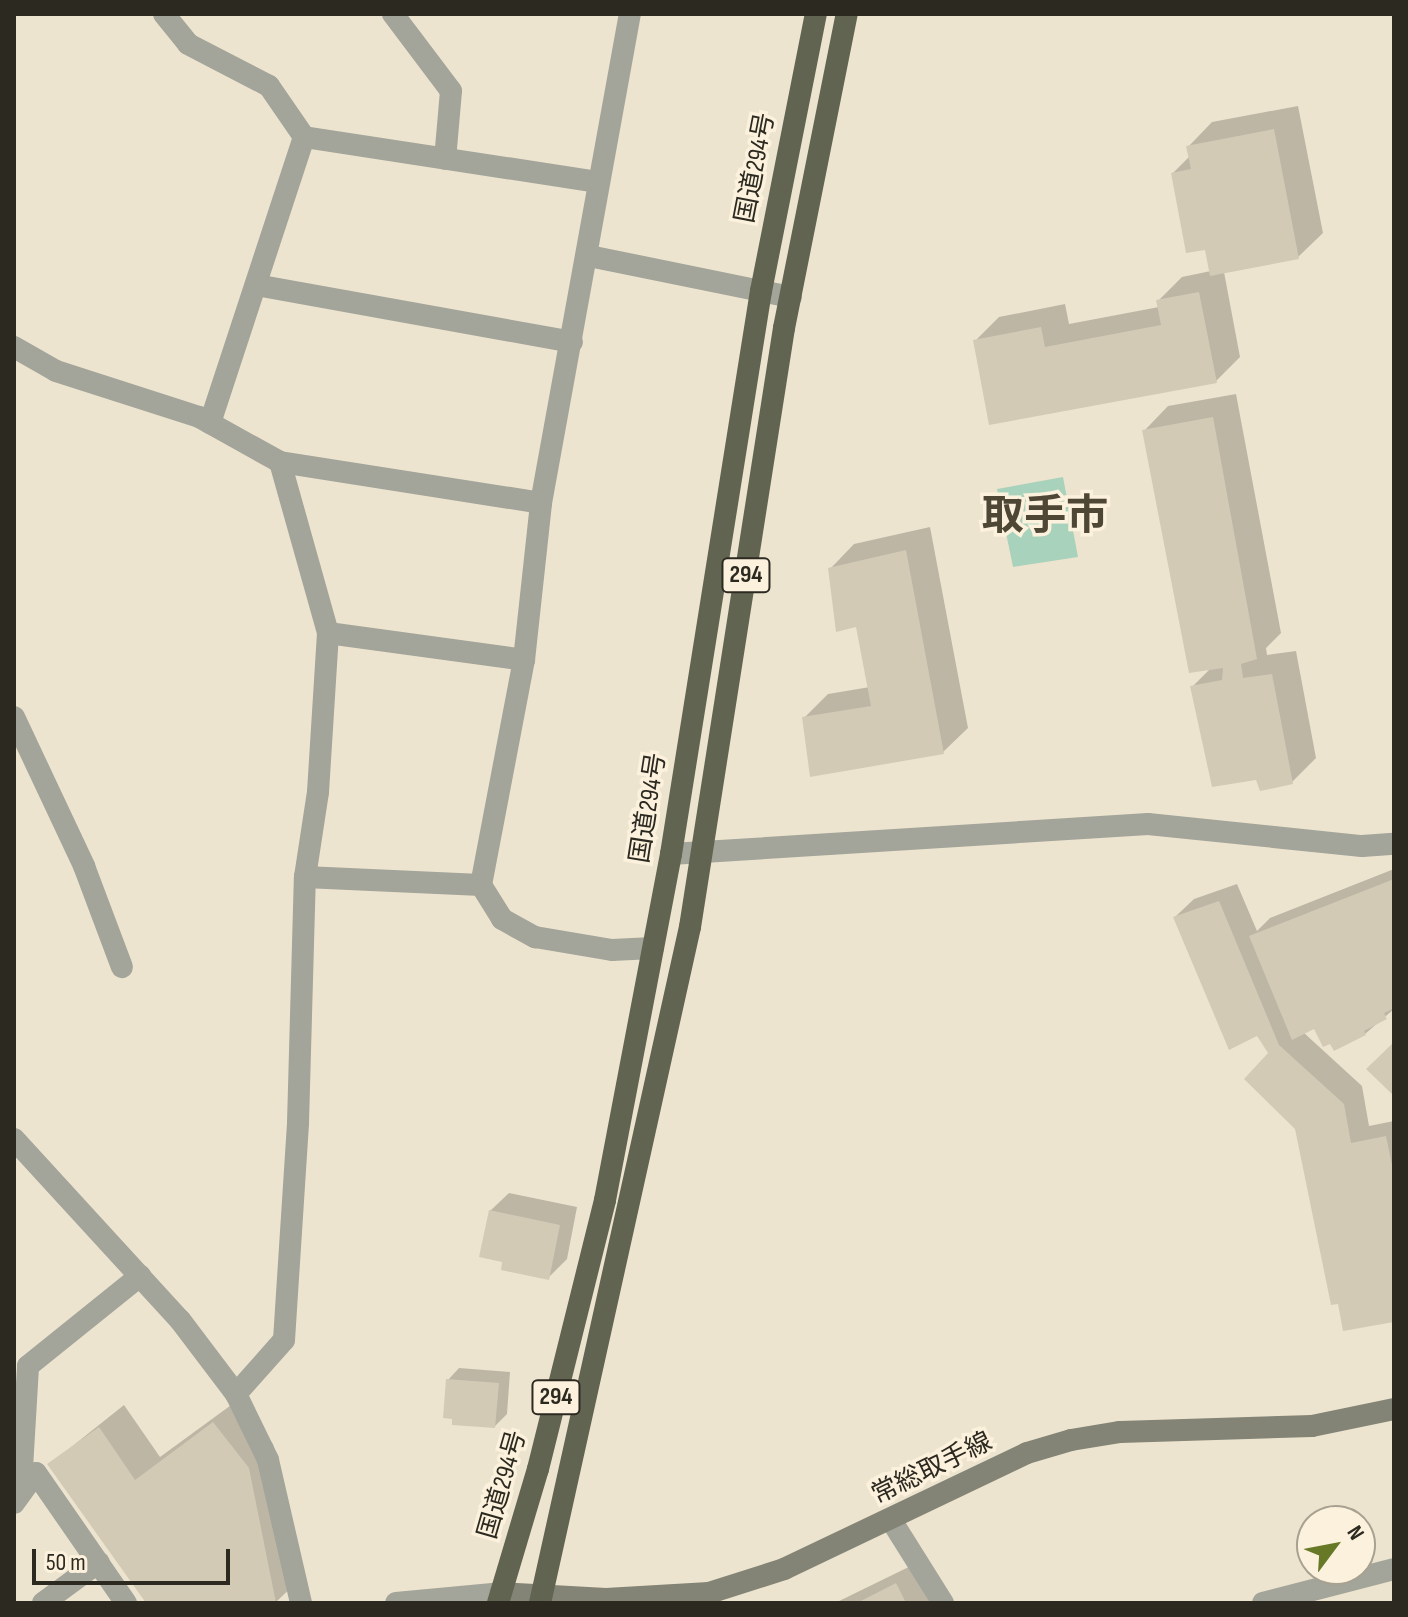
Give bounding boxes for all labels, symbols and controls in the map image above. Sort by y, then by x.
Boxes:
street label: 国道294号 [730,110,782,226]
district label: 取手市 [982,492,1108,542]
road number: 294 [720,555,772,595]
street label: 国道294号 [625,751,673,865]
road number: 294 [530,1377,582,1417]
street label: 常総取手線 [867,1426,997,1512]
street label: 国道294号 [473,1427,533,1543]
north arrow [1296,1505,1376,1585]
text: N [1341,1521,1370,1545]
scale bar [36,1533,234,1583]
text: 50 m [46,1548,86,1577]

